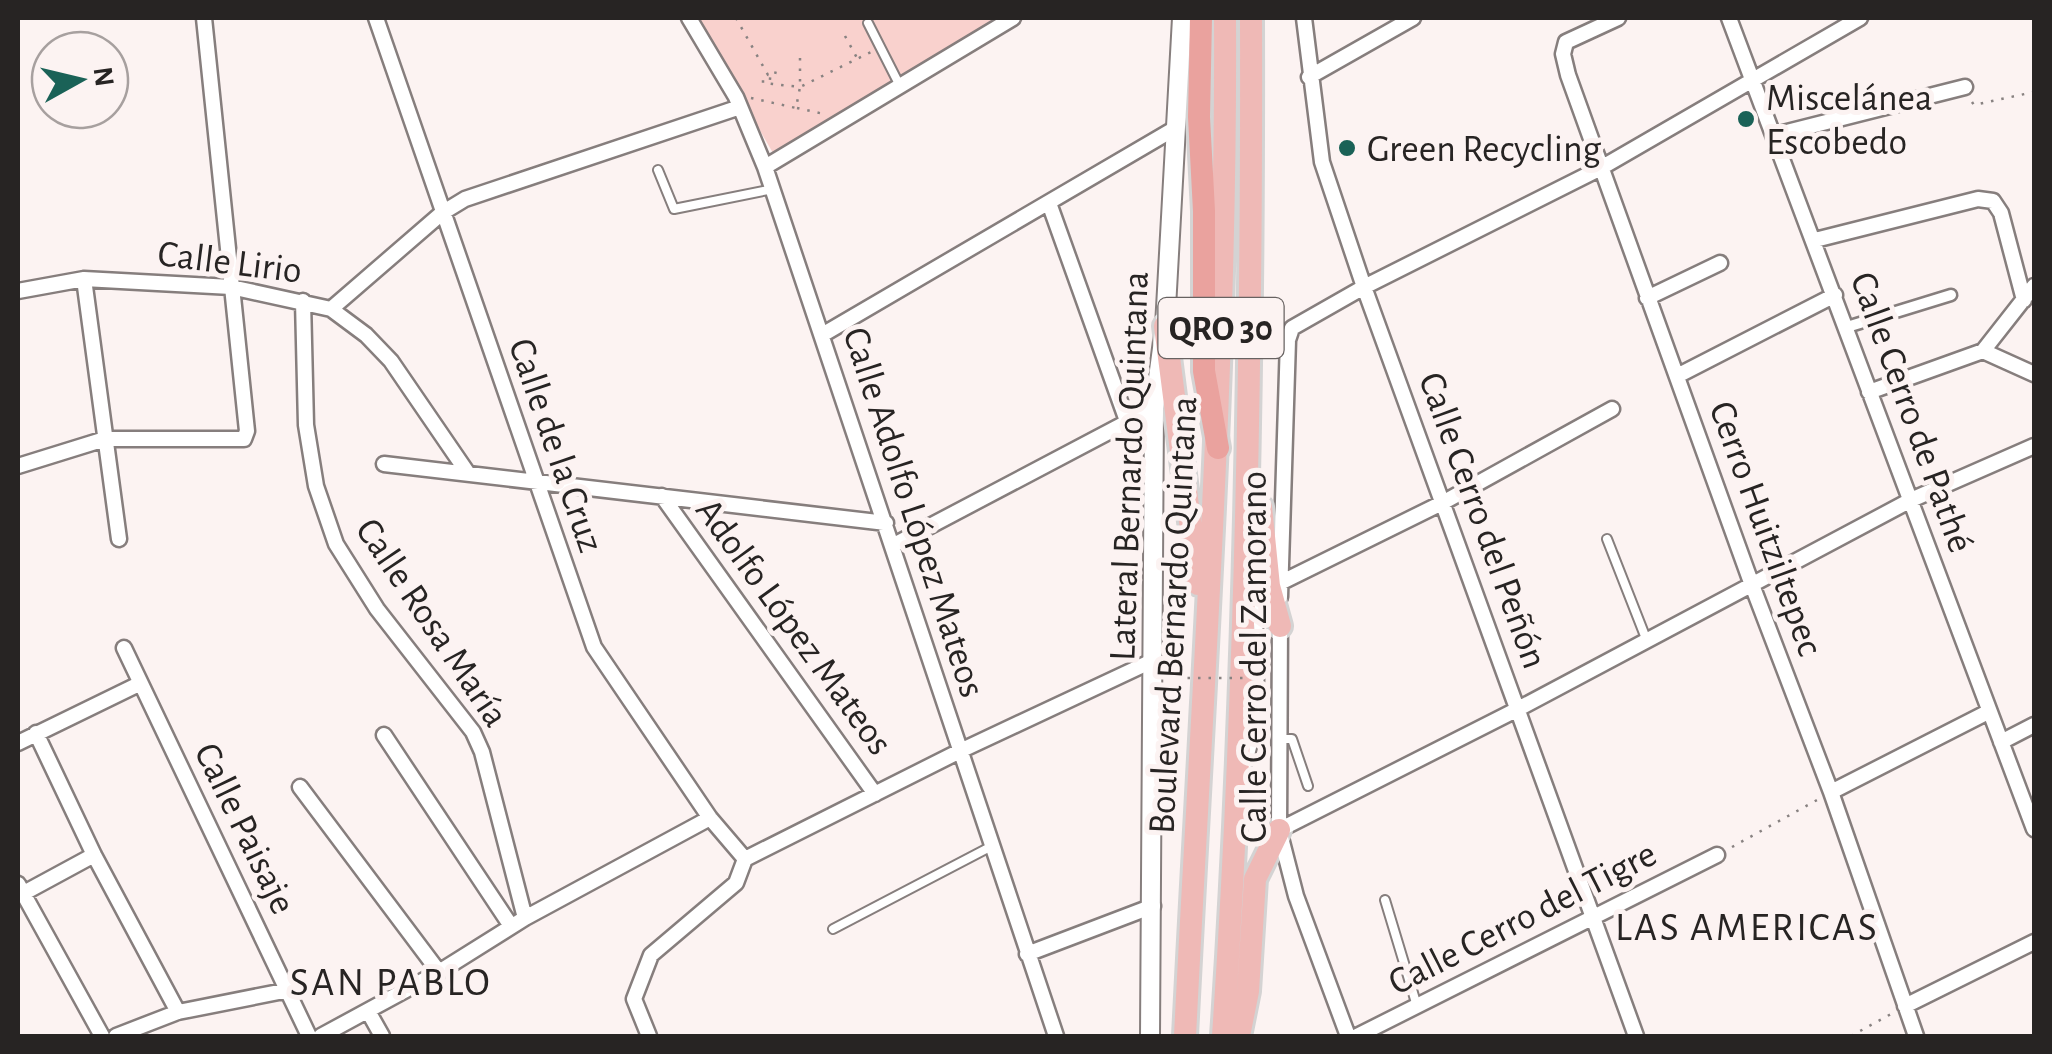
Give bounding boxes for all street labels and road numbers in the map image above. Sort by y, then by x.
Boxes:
street label: Calle Lirio [155,235,304,291]
street label: Calle Cerro de Pathé [1843,268,1979,558]
street label: Lateral Bernardo Quintana [1104,271,1156,662]
road number: QRO 30 [1158,298,1284,358]
street label: Calle Adolfo López Mateos [835,323,991,702]
street label: Calle de la Cruz [501,334,609,557]
street label: Calle Cerro del Peñón [1411,368,1553,674]
street label: Boulevard Bernardo Quintana [1144,395,1204,835]
street label: Cerro Huitziltepec [1702,397,1829,661]
street label: Calle Cerro del Zamorano [1236,471,1274,843]
street label: Adolfo López Mateos [688,492,899,762]
street label: Calle Rosa María [348,512,515,734]
street label: Calle Paisaje [187,738,302,920]
street label: Calle Cerro del Tigre [1383,835,1663,1003]

